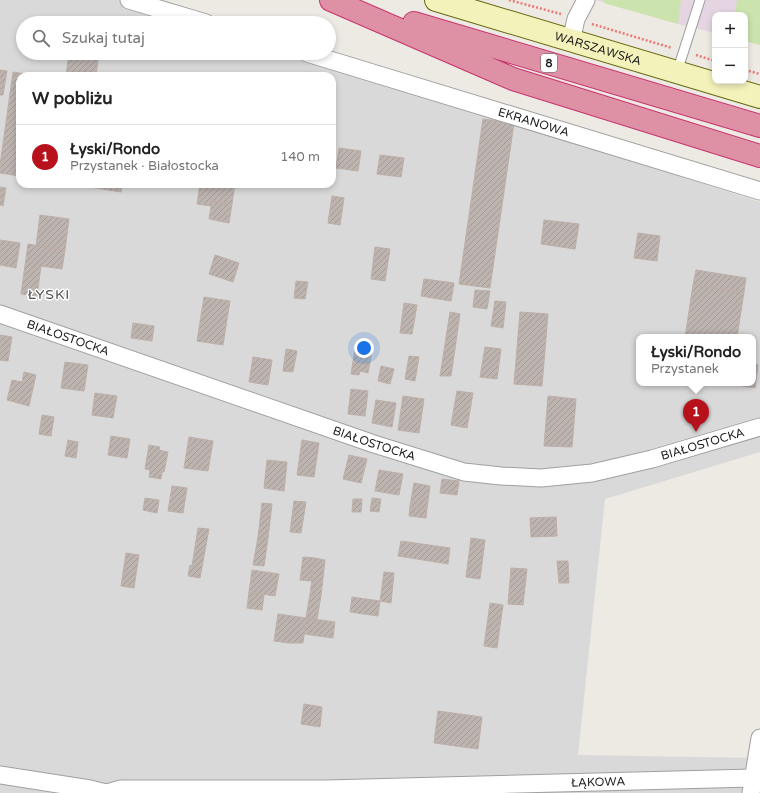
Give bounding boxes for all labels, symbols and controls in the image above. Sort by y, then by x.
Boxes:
map controls [712,12,748,84]
button: + [712,12,748,48]
search box [16,16,336,60]
icon: search [30,27,52,49]
text: Szukaj tutaj [62,29,145,47]
street label: WARSZAWSKA [553,29,643,68]
button: − [712,48,748,84]
road number: 8 [541,54,557,72]
text: W pobliżu [32,88,113,109]
street label: EKRANOWA [496,105,571,140]
text: Łyski/Rondo [70,140,160,158]
text: 1 [41,149,49,165]
text: 140 m [280,149,320,165]
text: Przystanek · Białostocka [70,158,219,174]
district label: ŁYSKI [28,286,70,303]
street label: BIAŁOSTOCKA [25,317,111,358]
popup [636,334,756,386]
your location [354,338,374,358]
text: Łyski/Rondo [651,343,741,361]
text: Przystanek [651,361,719,377]
pin: 1 [683,399,709,432]
street label: BIAŁOSTOCKA [331,423,417,464]
street label: BIAŁOSTOCKA [659,425,746,463]
street label: ŁĄKOWA [571,774,626,790]

